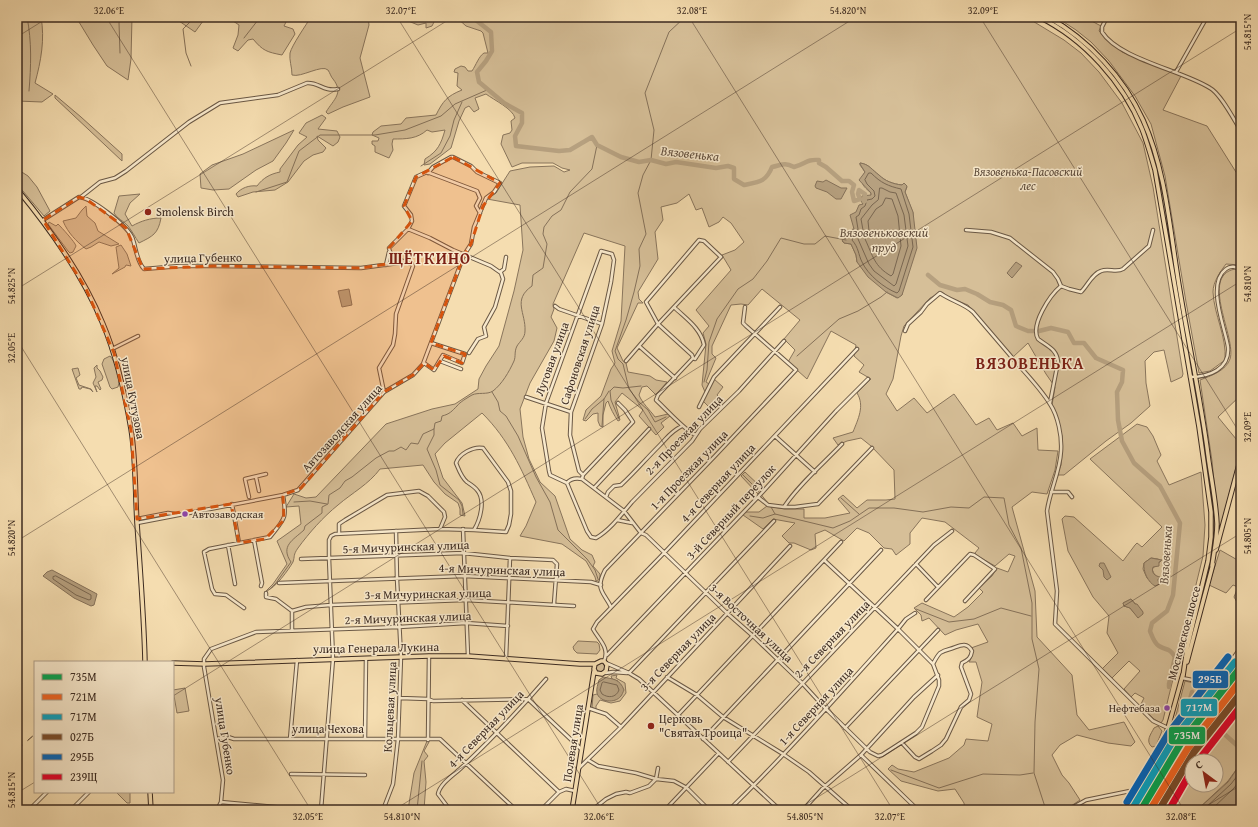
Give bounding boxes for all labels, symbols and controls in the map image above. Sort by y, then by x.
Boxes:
text: 32.06°E [94,3,124,18]
text: 32.07°E [386,3,416,18]
text: 32.08°E [677,3,707,18]
text: 54.820°N [830,3,867,18]
text: 32.09°E [968,3,998,18]
text: 54.815°N [1240,13,1255,50]
water label: Вязовенька [659,141,720,166]
park label: Вязовенька-Пасовский лес [973,163,1082,194]
place label: Smolensk Birch [156,203,234,220]
marker: Smolensk Birch [143,207,153,217]
water label: Вязовеньковский пруд [839,223,929,257]
district label: ЩЁТКИНО [389,246,471,270]
street label: улица Губенко [163,248,242,267]
text: 54.810°N [1240,265,1255,302]
text: 54.825°N [4,267,19,304]
street label: Сафоновская улица [555,303,604,407]
street label: Луговая улица [530,319,573,398]
text: 32.05°E [4,333,19,363]
district label: ВЯЗОВЕНЬКА [975,351,1085,375]
street label: улица Кутузова [117,354,150,441]
street label: Автозаводская улица [298,380,386,475]
street label: 2-я Проезжая улица [641,391,727,478]
text: 32.09°E [1240,412,1255,442]
street label: 1-я Проезжая улица [646,426,732,513]
street label: 4-я Северная улица [676,439,759,526]
street label: 3-й Северный переулок [682,460,780,563]
place label: Автозаводская [192,506,264,522]
marker: Автозаводская [180,509,190,519]
text: 54.805°N [1240,517,1255,554]
text: 54.820°N [4,519,19,556]
water label: Вязовенька [1154,525,1177,586]
street label: 5-я Мичуринская улица [342,536,470,557]
street label: 4-я Мичуринская улица [438,559,566,580]
street label: 3-я Восточная улица [706,579,797,666]
street label: 3-я Мичуринская улица [365,584,492,603]
street label: Московское шоссе [1163,584,1204,682]
street label: 2-я Северная улица [790,596,874,681]
street label: 2-я Мичуринская улица [344,607,472,628]
street label: 3-я Северная улица [636,609,720,694]
street label: улица Генерала Лукина [312,638,439,657]
legend [34,661,174,793]
street label: Кольцевая улица [379,661,400,753]
street label: 1-я Северная улица [774,662,857,749]
text: 735М [70,668,97,685]
line badge: 295Б [1192,670,1229,689]
text: 295Б [1198,671,1222,687]
street label: 4-я Северная улица [444,686,528,771]
text: 721М [70,688,97,705]
street label: улица Губенко [211,695,240,776]
line badge: 717М [1180,698,1218,717]
text: 717М [1186,699,1212,715]
place label: Нефтебаза [1109,700,1161,716]
street label: Полевая улица [558,702,587,783]
marker: Нефтебаза [1162,703,1172,713]
text: 717М [70,708,97,725]
place label: Церковь "Святая Троица" [659,710,747,741]
street label: улица Чехова [291,720,364,737]
marker: Церковь "Святая Троица" [646,721,656,731]
line badge: 735М [1168,726,1206,745]
text: 735М [1174,727,1200,743]
text: 027Б [70,728,94,745]
text: 295Б [70,748,94,765]
north arrow [1184,753,1224,793]
text: С [1192,756,1206,773]
text: 239Щ [70,768,97,785]
text: 54.815°N [4,771,19,808]
text: 32.05°E [293,809,323,824]
text: 54.810°N [384,809,421,824]
text: 32.06°E [584,809,614,824]
text: 54.805°N [787,809,824,824]
text: 32.07°E [875,809,905,824]
text: 32.08°E [1166,809,1196,824]

